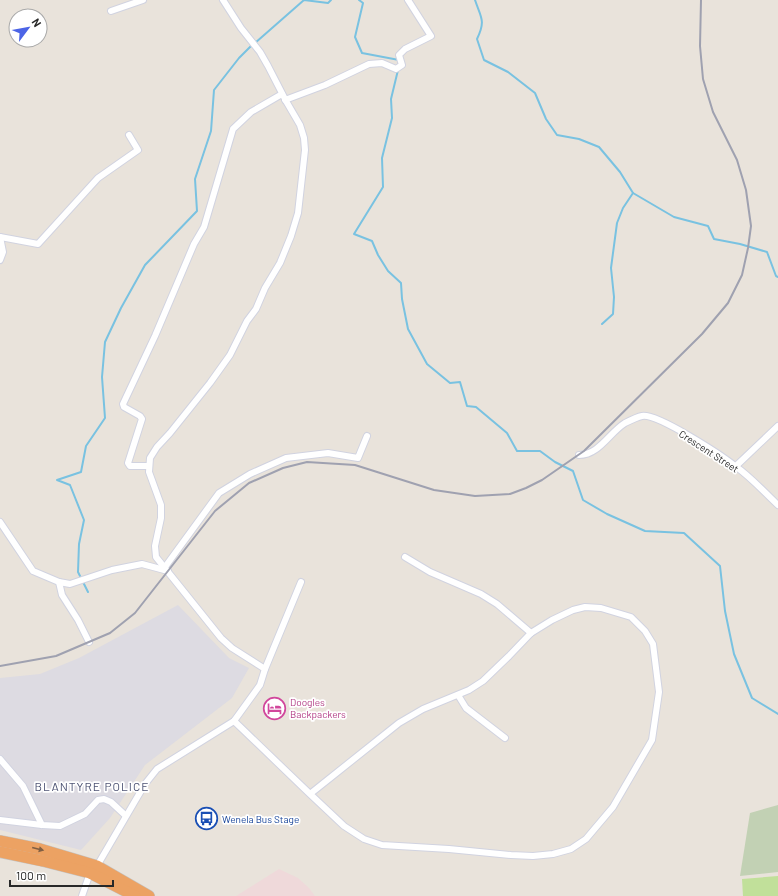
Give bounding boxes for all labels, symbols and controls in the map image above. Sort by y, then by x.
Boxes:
north arrow [8,8,48,48]
text: N [29,16,44,29]
street label: Crescent Street [677,427,741,475]
hotel icon: Doogles Backpackers [261,695,287,721]
place label: Doogles Backpackers [290,696,346,720]
district label: BLANTYRE POLICE [35,779,149,793]
bus stop icon: Wenela Bus Stage [193,806,219,832]
place label: Wenela Bus Stage [222,813,299,825]
one-way arrow [32,846,44,852]
scale bar [10,862,113,888]
text: 100 m [16,868,46,882]

